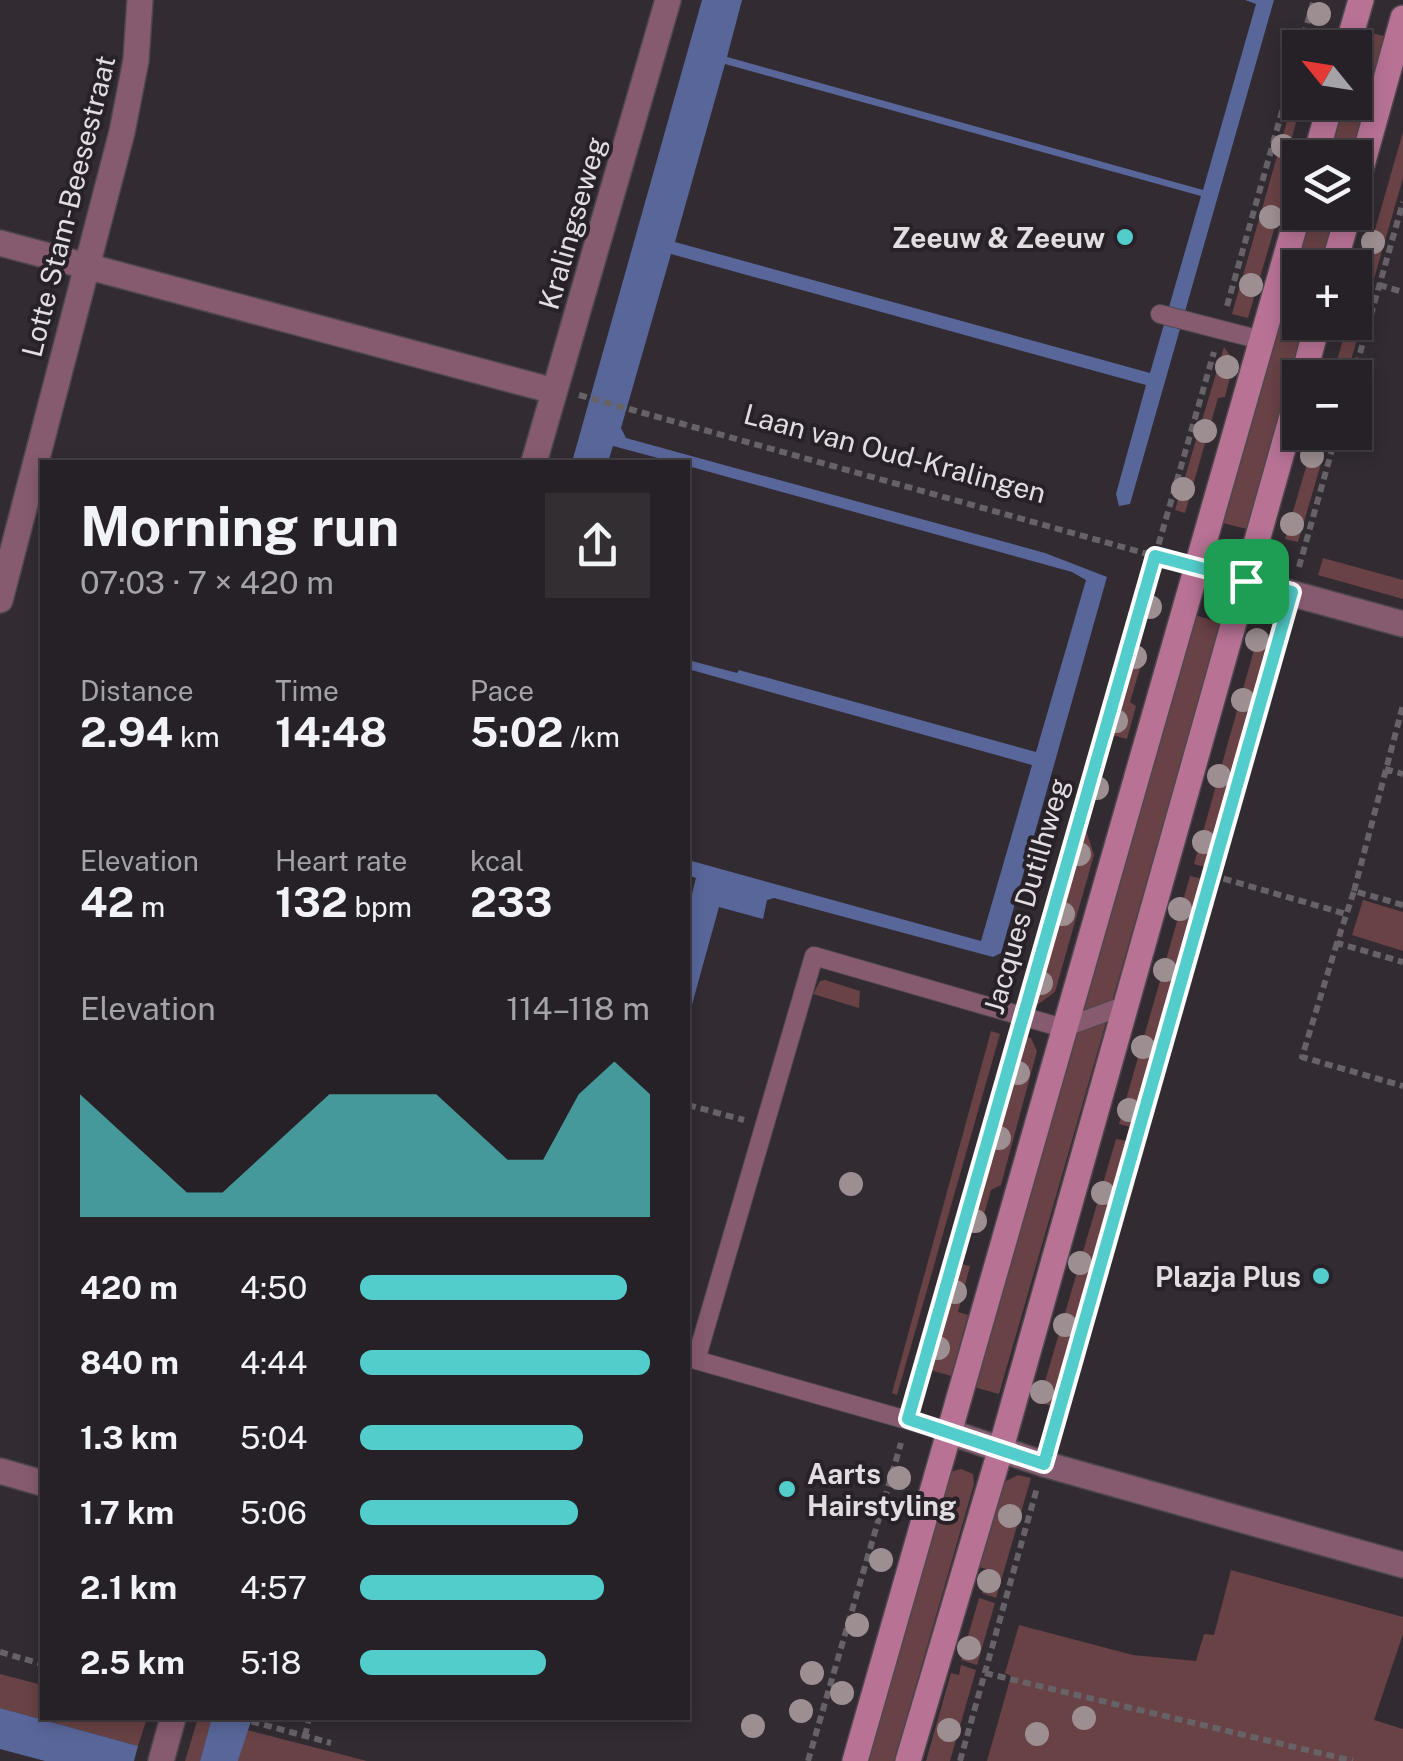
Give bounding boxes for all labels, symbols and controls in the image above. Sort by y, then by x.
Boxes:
north arrow [1282,30,1372,120]
map controls [1282,30,1372,450]
street label: Lotte Stam-Beesestraat [15,52,121,360]
street label: Kralingseweg [532,133,612,313]
button: layers [1282,140,1372,230]
place label: Zeeuw & Zeeuw [892,221,1105,254]
marker: Zeeuw & Zeeuw [1114,226,1136,248]
button: + [1282,250,1372,340]
button: − [1282,360,1372,450]
street label: Laan van Oud-Kralingen [740,397,1050,509]
button: share [545,493,650,598]
text: Morning run [80,494,399,558]
pin [1204,539,1289,624]
icon: arrive [1219,554,1274,609]
text: 07:03 · 7 × 420 m [80,564,334,601]
text: Distance [80,674,194,707]
text: Time [275,674,339,707]
text: Pace [470,674,534,707]
text: 2.94 [80,707,173,756]
text: 14:48 [275,707,387,756]
text: 5:02 [470,707,563,756]
text: km [173,720,220,753]
text: /km [563,720,620,753]
street label: Jacques Dutilhweg [977,774,1075,1018]
text: Elevation [80,844,199,877]
text: Heart rate [275,844,407,877]
text: kcal [470,844,524,877]
text: 42 [80,877,134,926]
text: 132 [275,877,348,926]
text: 233 [470,877,552,926]
text: m [134,890,165,923]
text: bpm [348,890,412,923]
text: Elevation [80,990,216,1027]
text: 114–118 m [506,990,650,1027]
place label: Plazja Plus [1155,1260,1301,1293]
marker: Plazja Plus [1310,1265,1332,1287]
text: 420 m [80,1269,178,1306]
text: 4:50 [240,1269,307,1306]
text: 840 m [80,1344,179,1381]
text: 4:44 [240,1344,307,1381]
text: 1.3 km [80,1419,178,1456]
text: 5:04 [240,1419,307,1456]
place label: Aarts Hairstyling [807,1457,956,1522]
marker: Aarts Hairstyling [776,1478,798,1500]
text: 1.7 km [80,1494,174,1531]
text: 5:06 [240,1494,307,1531]
text: 2.1 km [80,1569,177,1606]
text: 4:57 [240,1569,307,1606]
text: 2.5 km [80,1644,185,1681]
text: 5:18 [240,1644,301,1681]

